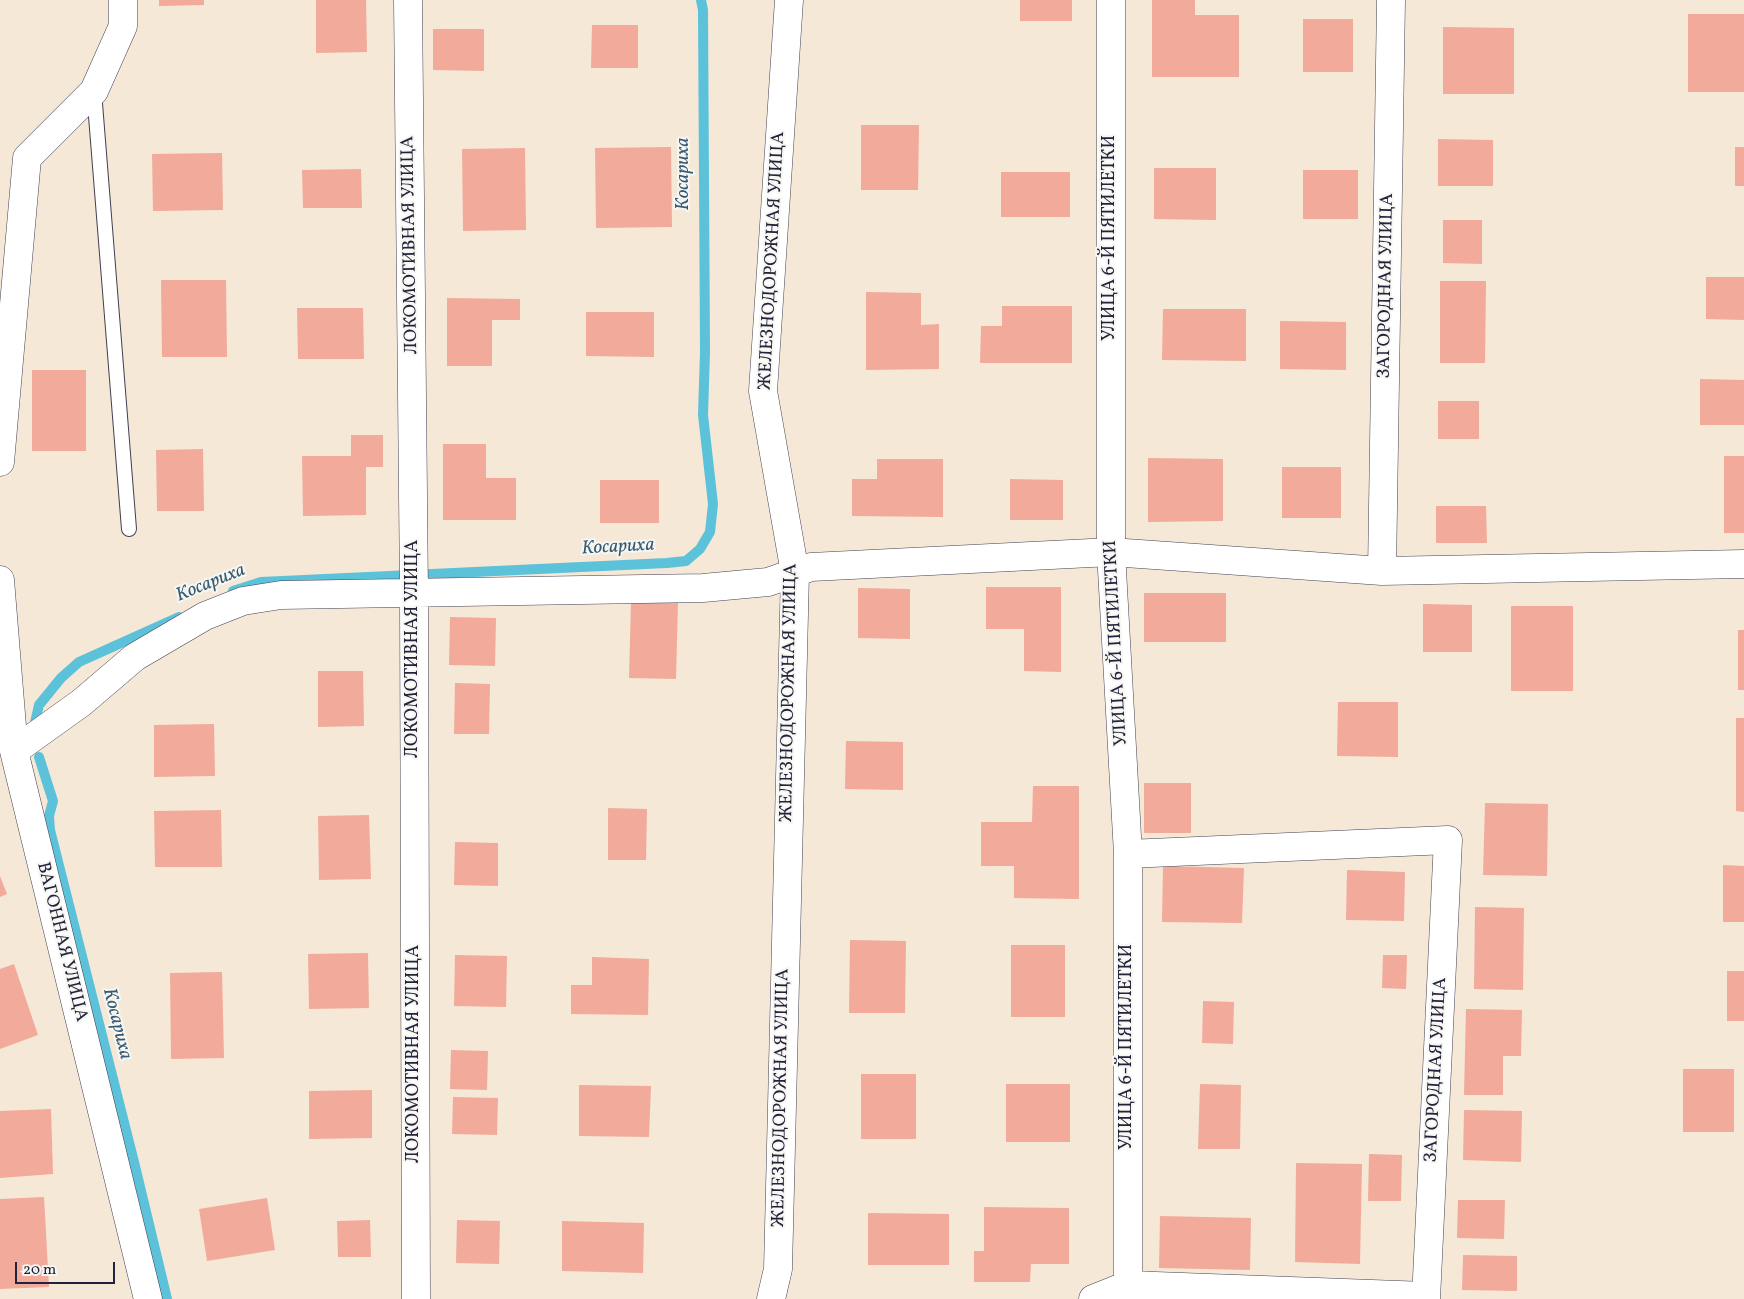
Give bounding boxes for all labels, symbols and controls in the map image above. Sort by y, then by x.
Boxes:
street label: ЖЕЛЕЗНОДОРОЖНАЯ УЛИЦА [755,131,791,391]
street label: УЛИЦА 6-Й ПЯТИЛЕТКИ [1100,135,1122,341]
street label: ЛОКОМОТИВНАЯ УЛИЦА [398,136,424,354]
water label: Косариха [674,137,696,211]
street label: ЗАГОРОДНАЯ УЛИЦА [1375,193,1399,379]
water label: Косариха [581,535,655,561]
street label: УЛИЦА 6-Й ПЯТИЛЕТКИ [1101,539,1133,747]
street label: ЛОКОМОТИВНАЯ УЛИЦА [403,540,425,758]
water label: Косариха [173,560,249,608]
street label: ЖЕЛЕЗНОДОРОЖНАЯ УЛИЦА [777,563,803,823]
street label: ВАГОННАЯ УЛИЦА [31,860,91,1024]
street label: УЛИЦА 6-Й ПЯТИЛЕТКИ [1117,944,1139,1150]
street label: ЛОКОМОТИВНАЯ УЛИЦА [404,945,426,1163]
street label: ЖЕЛЕЗНОДОРОЖНАЯ УЛИЦА [769,968,795,1228]
street label: ЗАГОРОДНАЯ УЛИЦА [1421,977,1453,1163]
water label: Косариха [96,986,136,1062]
scale bar [18,1252,118,1284]
text: 20 m [23,1260,56,1281]

